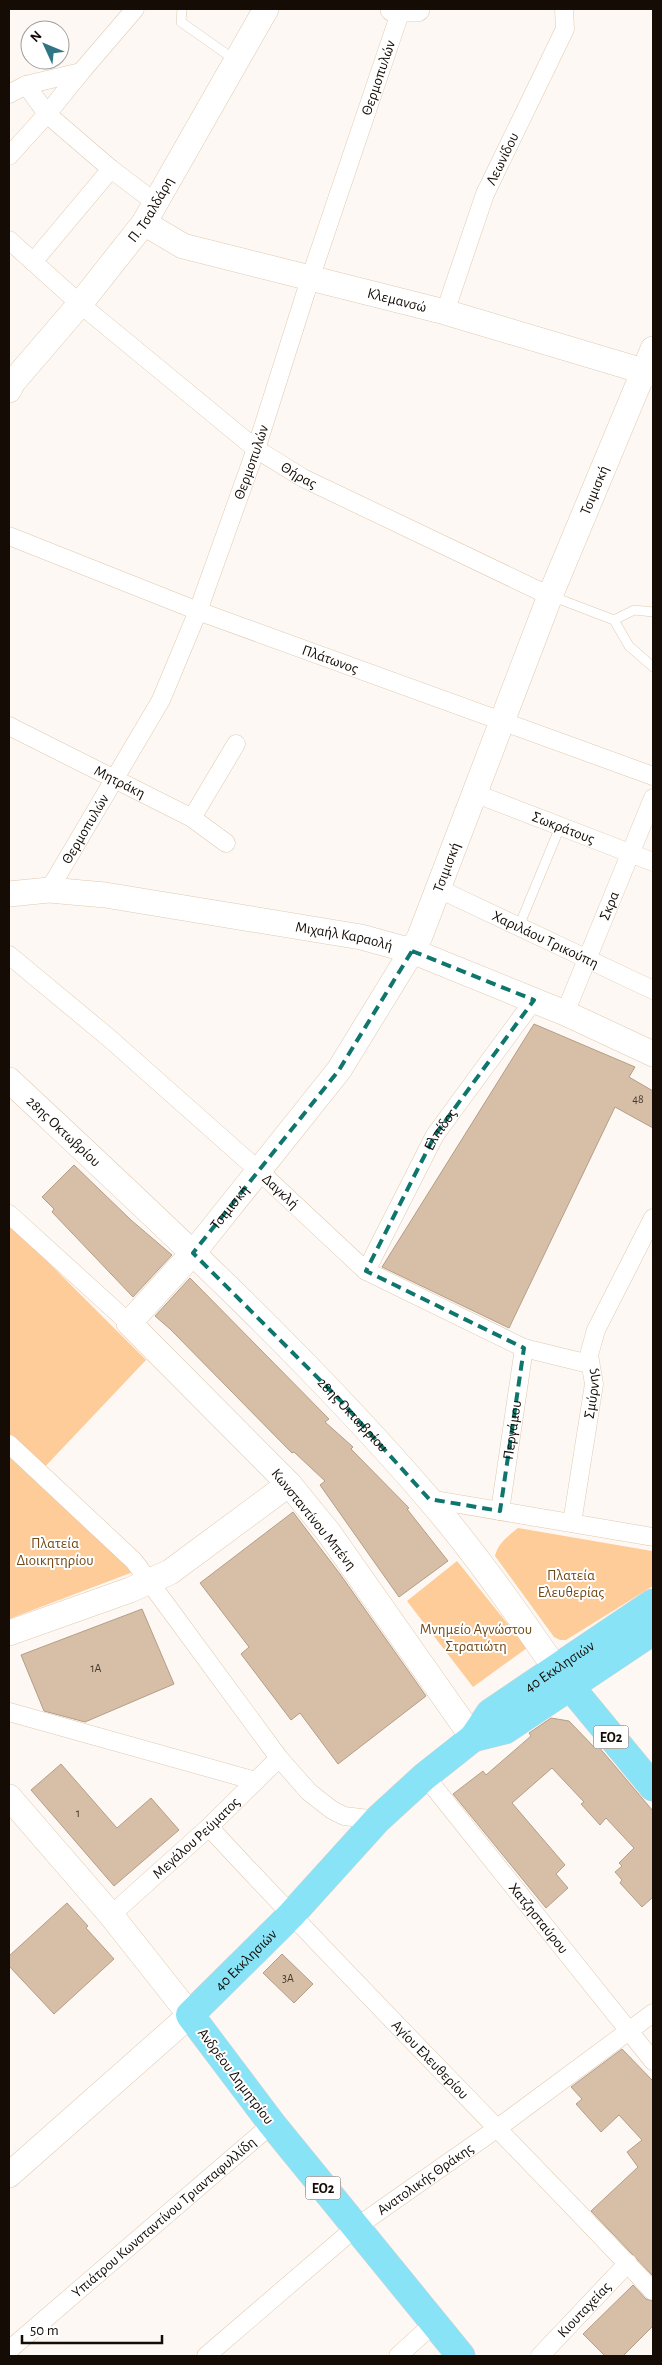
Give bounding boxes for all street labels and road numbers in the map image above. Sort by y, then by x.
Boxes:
street label: Θερμοπυλών [359,38,398,117]
street label: Λεωνίδου [484,130,522,188]
street label: Π. Τσαλδάρη [125,175,177,245]
street label: Κλεμανσώ [366,286,428,315]
street label: Θερμοπυλών [232,423,271,502]
street label: Θήρας [278,459,319,492]
street label: Τσιμισκή [578,463,612,517]
street label: Πλάτωνος [300,642,360,677]
street label: Μητράκη [92,763,147,801]
street label: Θερμοπυλών [59,792,112,867]
street label: Σωκράτους [530,809,597,847]
street label: Τσιμισκή [430,840,463,894]
street label: Σκρα [597,889,622,922]
street label: Χαριλάου Τρικούπη [490,908,601,971]
street label: Μιχαήλ Καραολή [294,919,394,953]
street label: 28ης Οκτωβρίου [23,1093,103,1170]
street label: Ελπίδος [422,1106,460,1153]
street label: Δαγκλή [259,1171,301,1212]
street label: Τσιμισκή [208,1183,252,1233]
street label: Σμύρνης [582,1367,602,1420]
street label: 28ης Οκτωβρίου [314,1375,391,1455]
street label: Περγάμου [501,1399,524,1461]
street label: Κωνσταντίνου Μπένη [268,1466,359,1573]
street label: 40 Εκκλησιών [522,1638,597,1695]
road number: ΕΟ2 [594,1725,628,1748]
street label: Μεγάλου Ρεύματος [150,1794,243,1882]
street label: Χατζησταύρου [506,1880,571,1957]
street label: 40 Εκκλησιών [212,1927,280,1994]
street label: Αγίου Ελευθερίου [389,2017,471,2102]
street label: Ανδρέου Δημητρίου [195,2025,276,2127]
street label: Υπιάτρου Κωνσταντίνου Τριανταφυλλίδη [69,2134,259,2300]
street label: Ανατολικής Θράκης [375,2140,476,2218]
road number: ΕΟ2 [306,2176,340,2200]
street label: Κιουταχείας [555,2279,614,2341]

